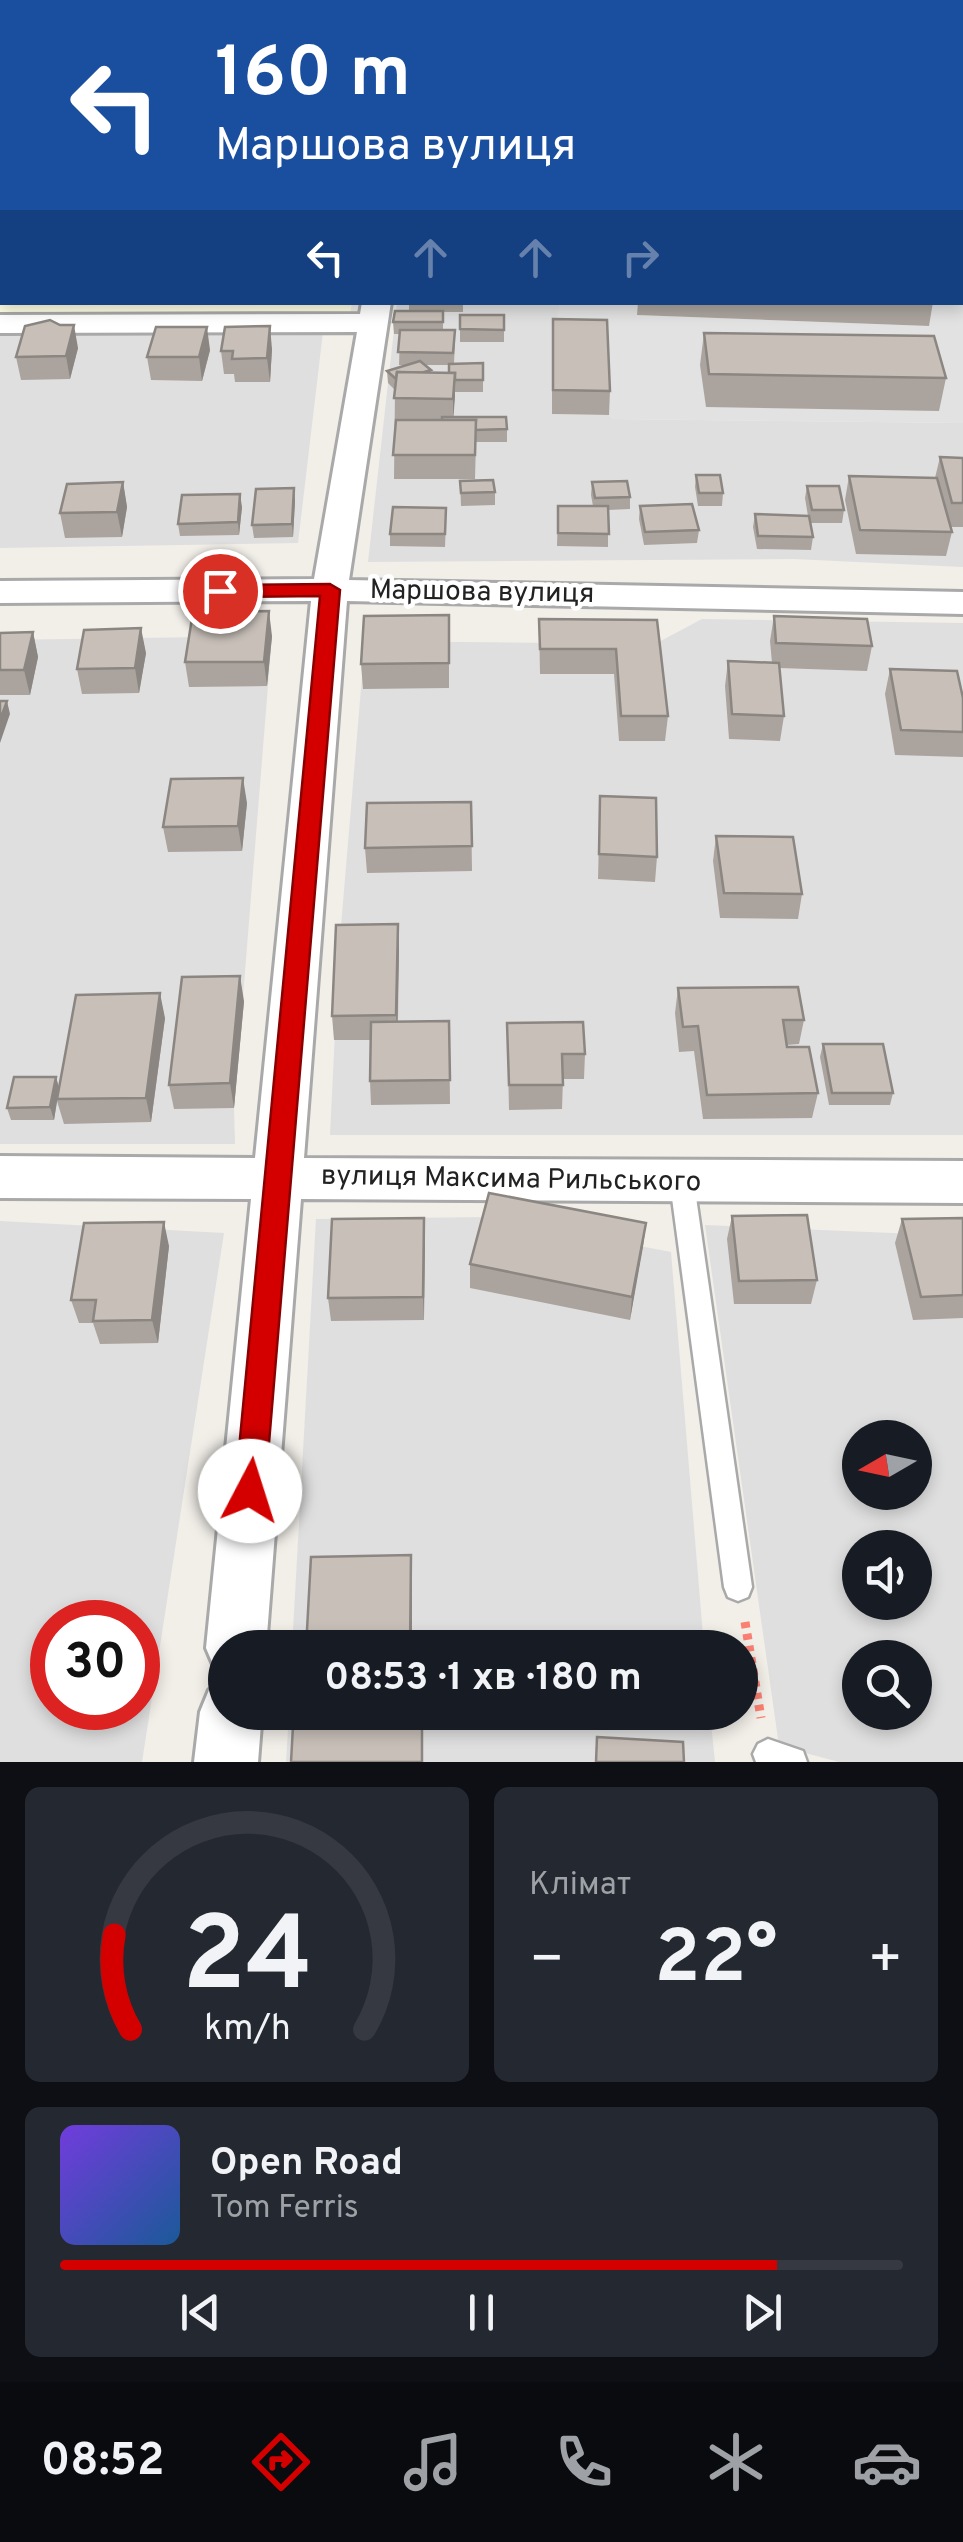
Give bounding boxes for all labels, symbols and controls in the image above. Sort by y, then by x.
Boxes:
text: 160 m [215,32,411,121]
icon: left [50,40,180,170]
text: Маршова вулиця [215,119,576,176]
icon: left [298,230,353,285]
icon: ahead [403,230,458,285]
icon: ahead [508,230,563,285]
icon: right [613,230,668,285]
pin [178,549,263,634]
icon: arrive [193,564,248,619]
street label: Маршова вулиця [369,573,595,613]
street label: вулиця Максима Рильського [320,1159,702,1201]
north arrow [842,1420,932,1510]
map controls [842,1420,932,1730]
position arrow [198,1439,302,1543]
button: sound [842,1530,932,1620]
speed limit sign: 30 [30,1600,160,1730]
button: search [842,1640,932,1730]
text: 08:53 · 1 хв · 180 m [324,1655,642,1704]
text: Клімат [529,1866,631,1906]
text: 24 [182,1895,312,2027]
text: 22° [655,1914,777,2009]
text: − [529,1927,564,1997]
text: + [868,1927,903,1997]
text: km/h [204,2007,290,2053]
text: Open Road [210,2140,403,2189]
text: Tom Ferris [210,2189,359,2229]
icon: previous [173,2285,228,2340]
icon: pause [454,2285,509,2340]
icon: next [735,2285,790,2340]
icon: directions [246,2427,316,2497]
icon: music [398,2427,468,2497]
icon: phone [549,2427,619,2497]
icon: climate [701,2427,771,2497]
icon: car [852,2427,922,2497]
text: 08:52 [41,2434,165,2491]

